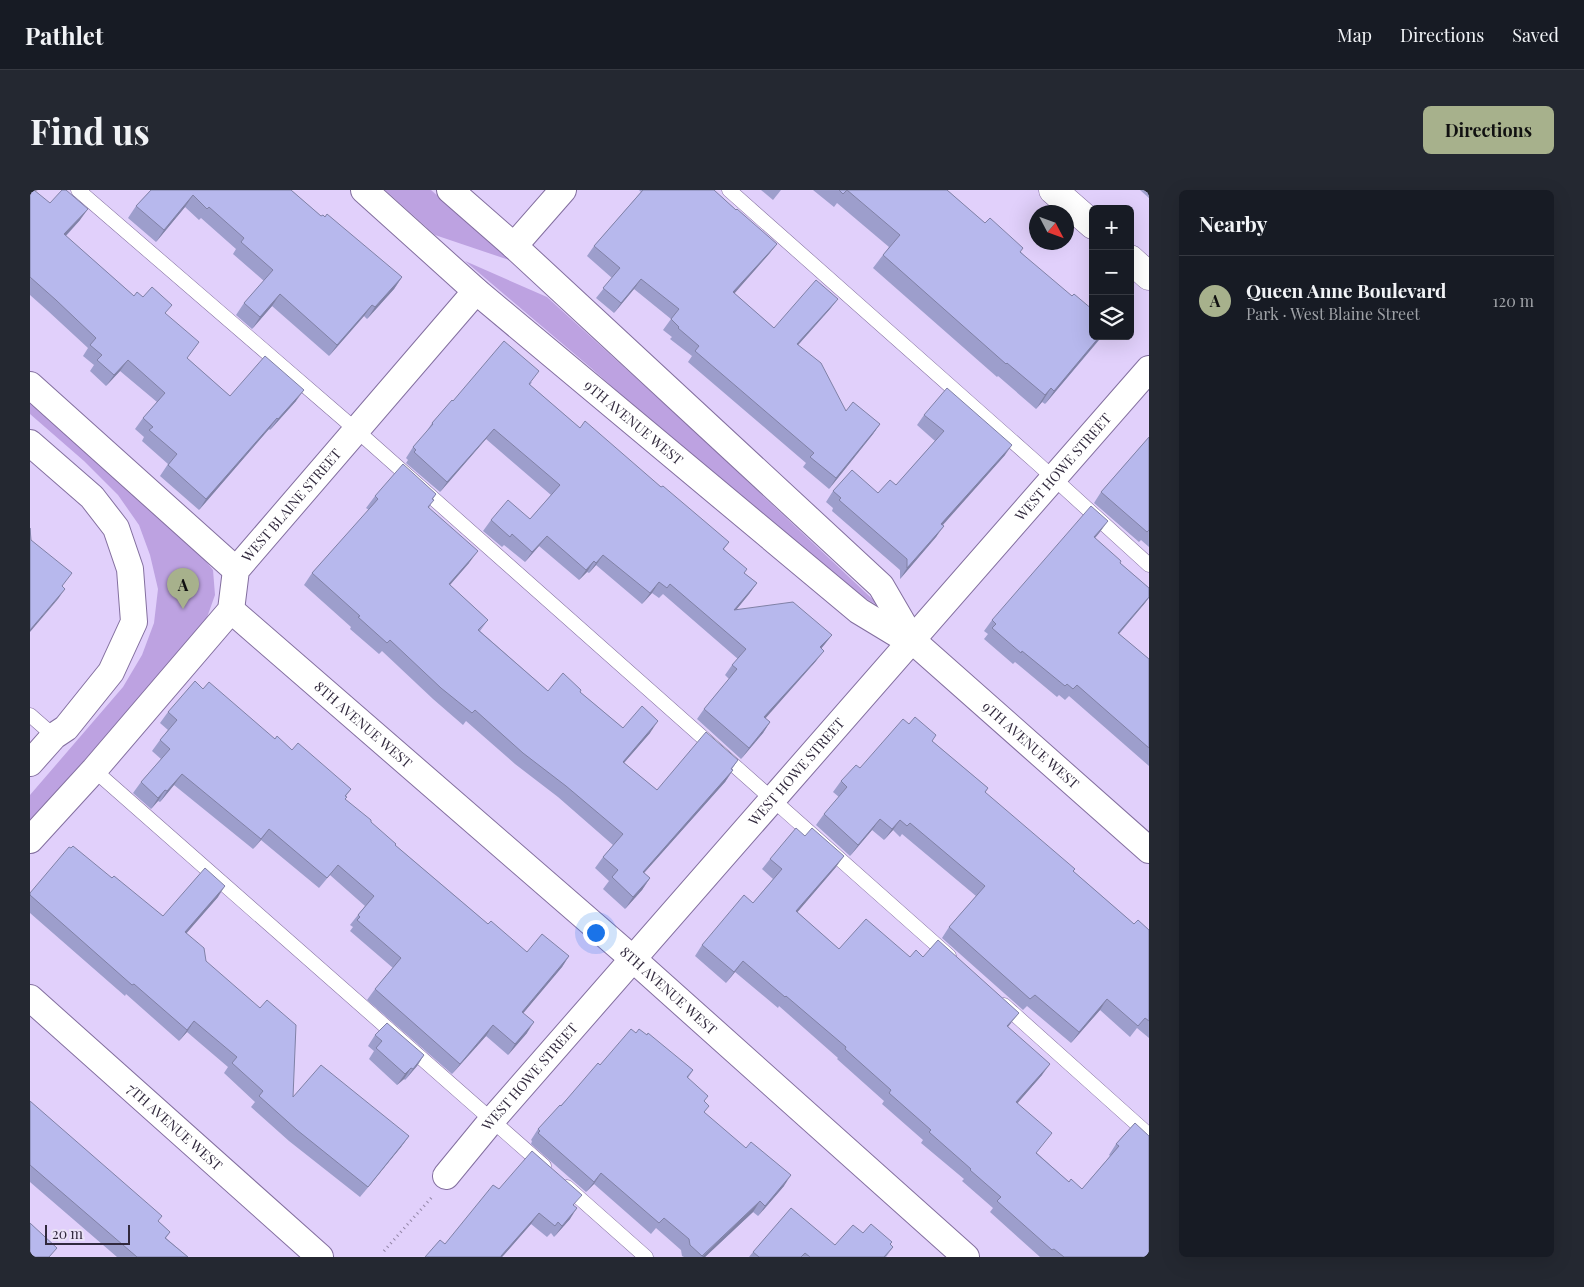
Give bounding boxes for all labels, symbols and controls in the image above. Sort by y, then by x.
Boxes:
text: Pathlet [25,19,103,51]
text: Map [1337,23,1372,47]
text: Directions [1400,23,1484,47]
text: Saved [1512,23,1559,47]
button: Directions [1423,106,1554,154]
text: Find us [30,107,150,154]
north arrow [1029,205,1074,250]
map controls [1089,205,1134,340]
button: + [1089,205,1134,250]
text: Nearby [1199,209,1268,237]
button: − [1089,250,1134,295]
text: Queen Anne Boulevard [1246,277,1446,303]
text: A [1210,290,1220,311]
text: 120 m [1493,290,1534,311]
button: layers [1089,295,1134,340]
text: Park · West Blaine Street [1246,303,1420,324]
street label: 9TH AVENUE WEST [580,375,687,469]
street label: WEST HOWE STREET [1010,409,1115,525]
street label: WEST BLAINE STREET [236,444,345,567]
pin: A [167,568,199,609]
street label: 8TH AVENUE WEST [311,677,417,772]
street label: 9TH AVENUE WEST [978,697,1084,793]
street label: WEST HOWE STREET [743,713,849,830]
your location [583,920,609,946]
street label: 8TH AVENUE WEST [616,942,721,1039]
street label: WEST HOWE STREET [477,1018,582,1135]
street label: 7TH AVENUE WEST [123,1079,227,1175]
scale bar [45,1222,130,1245]
text: 20 m [52,1224,83,1243]

